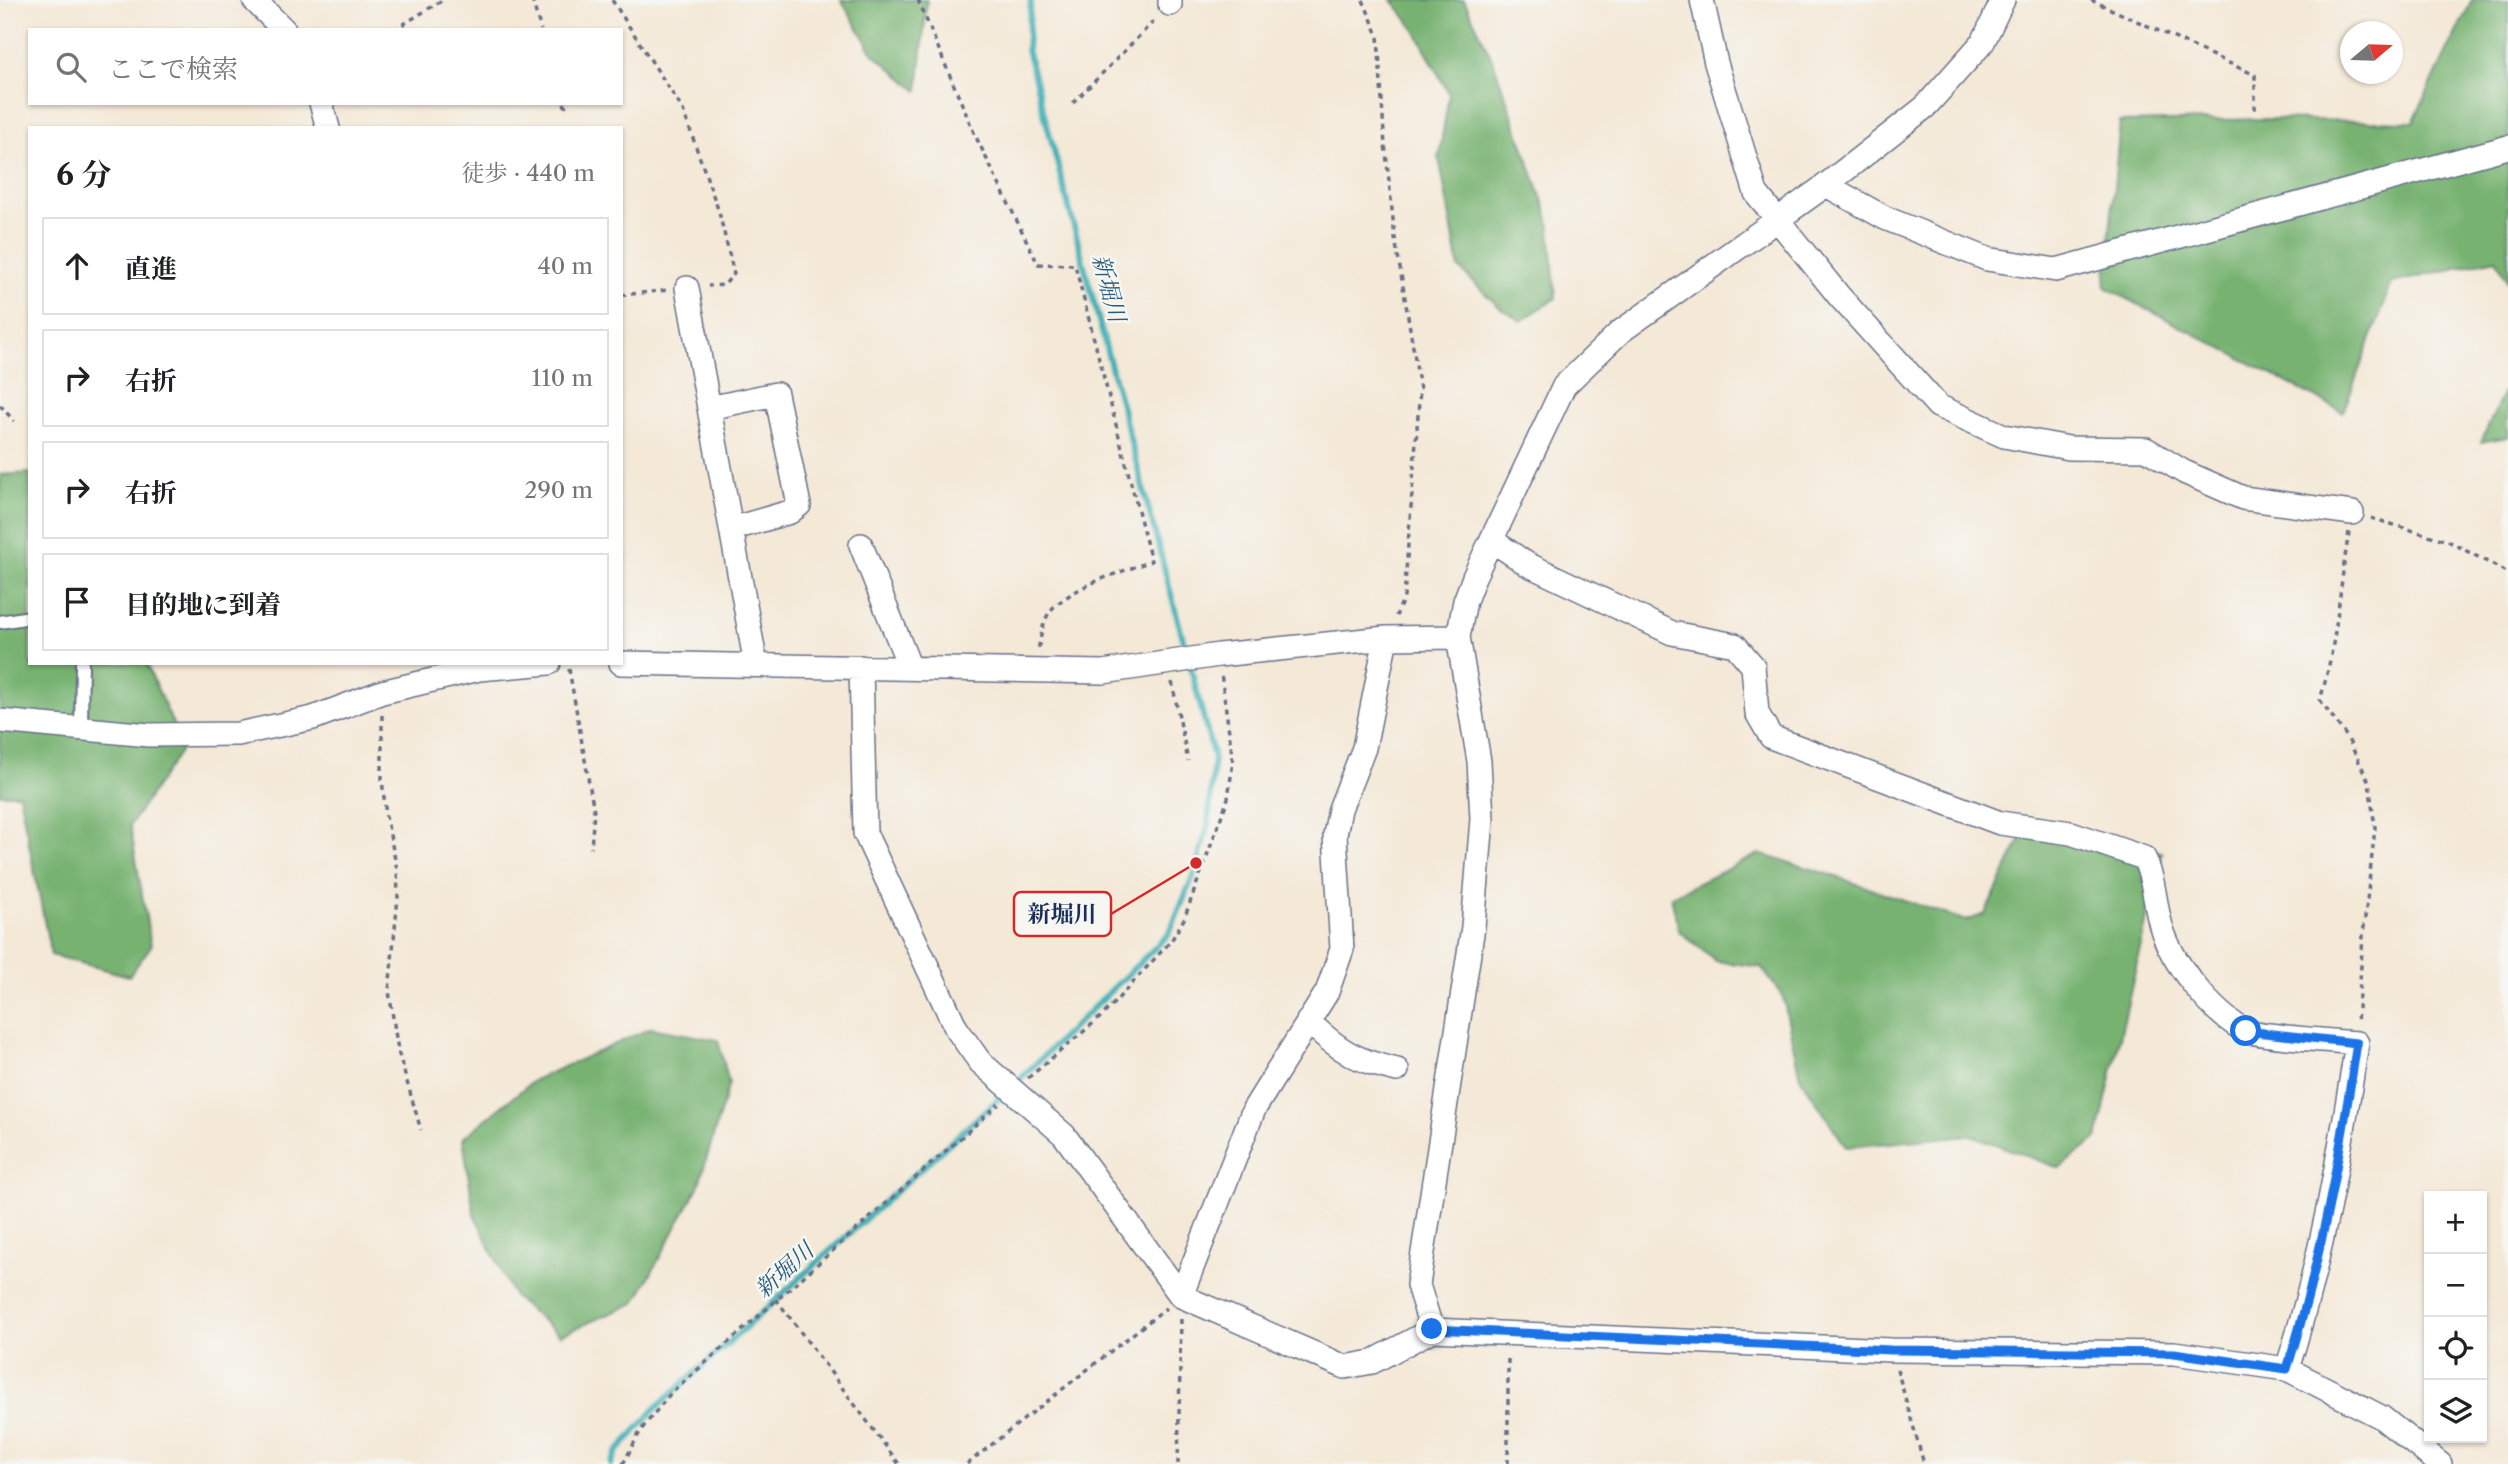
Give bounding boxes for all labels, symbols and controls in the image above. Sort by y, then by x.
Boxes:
north arrow [2340,21,2403,84]
search box [28,28,623,105]
icon: search [52,48,90,86]
text: ここで検索 [108,53,238,85]
text: 6 分 [56,156,111,193]
text: 徒歩 · 440 m [462,159,595,187]
icon: ahead [58,247,96,285]
water label: 新堀川 [1087,251,1132,328]
text: 40 m [538,252,593,280]
text: 直進 [125,253,177,285]
icon: right [58,359,96,397]
text: 110 m [532,364,593,392]
text: 右折 [125,365,177,397]
icon: right [58,471,96,509]
text: 290 m [524,476,593,504]
text: 右折 [125,477,177,509]
icon: arrive [58,583,96,621]
text: 目的地に到着 [125,589,281,621]
callout: 新堀川 [1014,892,1111,936]
text: 新堀川 [1028,900,1097,928]
route start [2230,1015,2261,1046]
map controls [2424,1191,2487,1443]
button: + [2424,1191,2487,1254]
water label: 新堀川 [749,1235,821,1303]
button: − [2424,1254,2487,1317]
route end [1416,1313,1447,1344]
button: locate [2424,1317,2487,1380]
button: layers [2424,1380,2487,1443]

